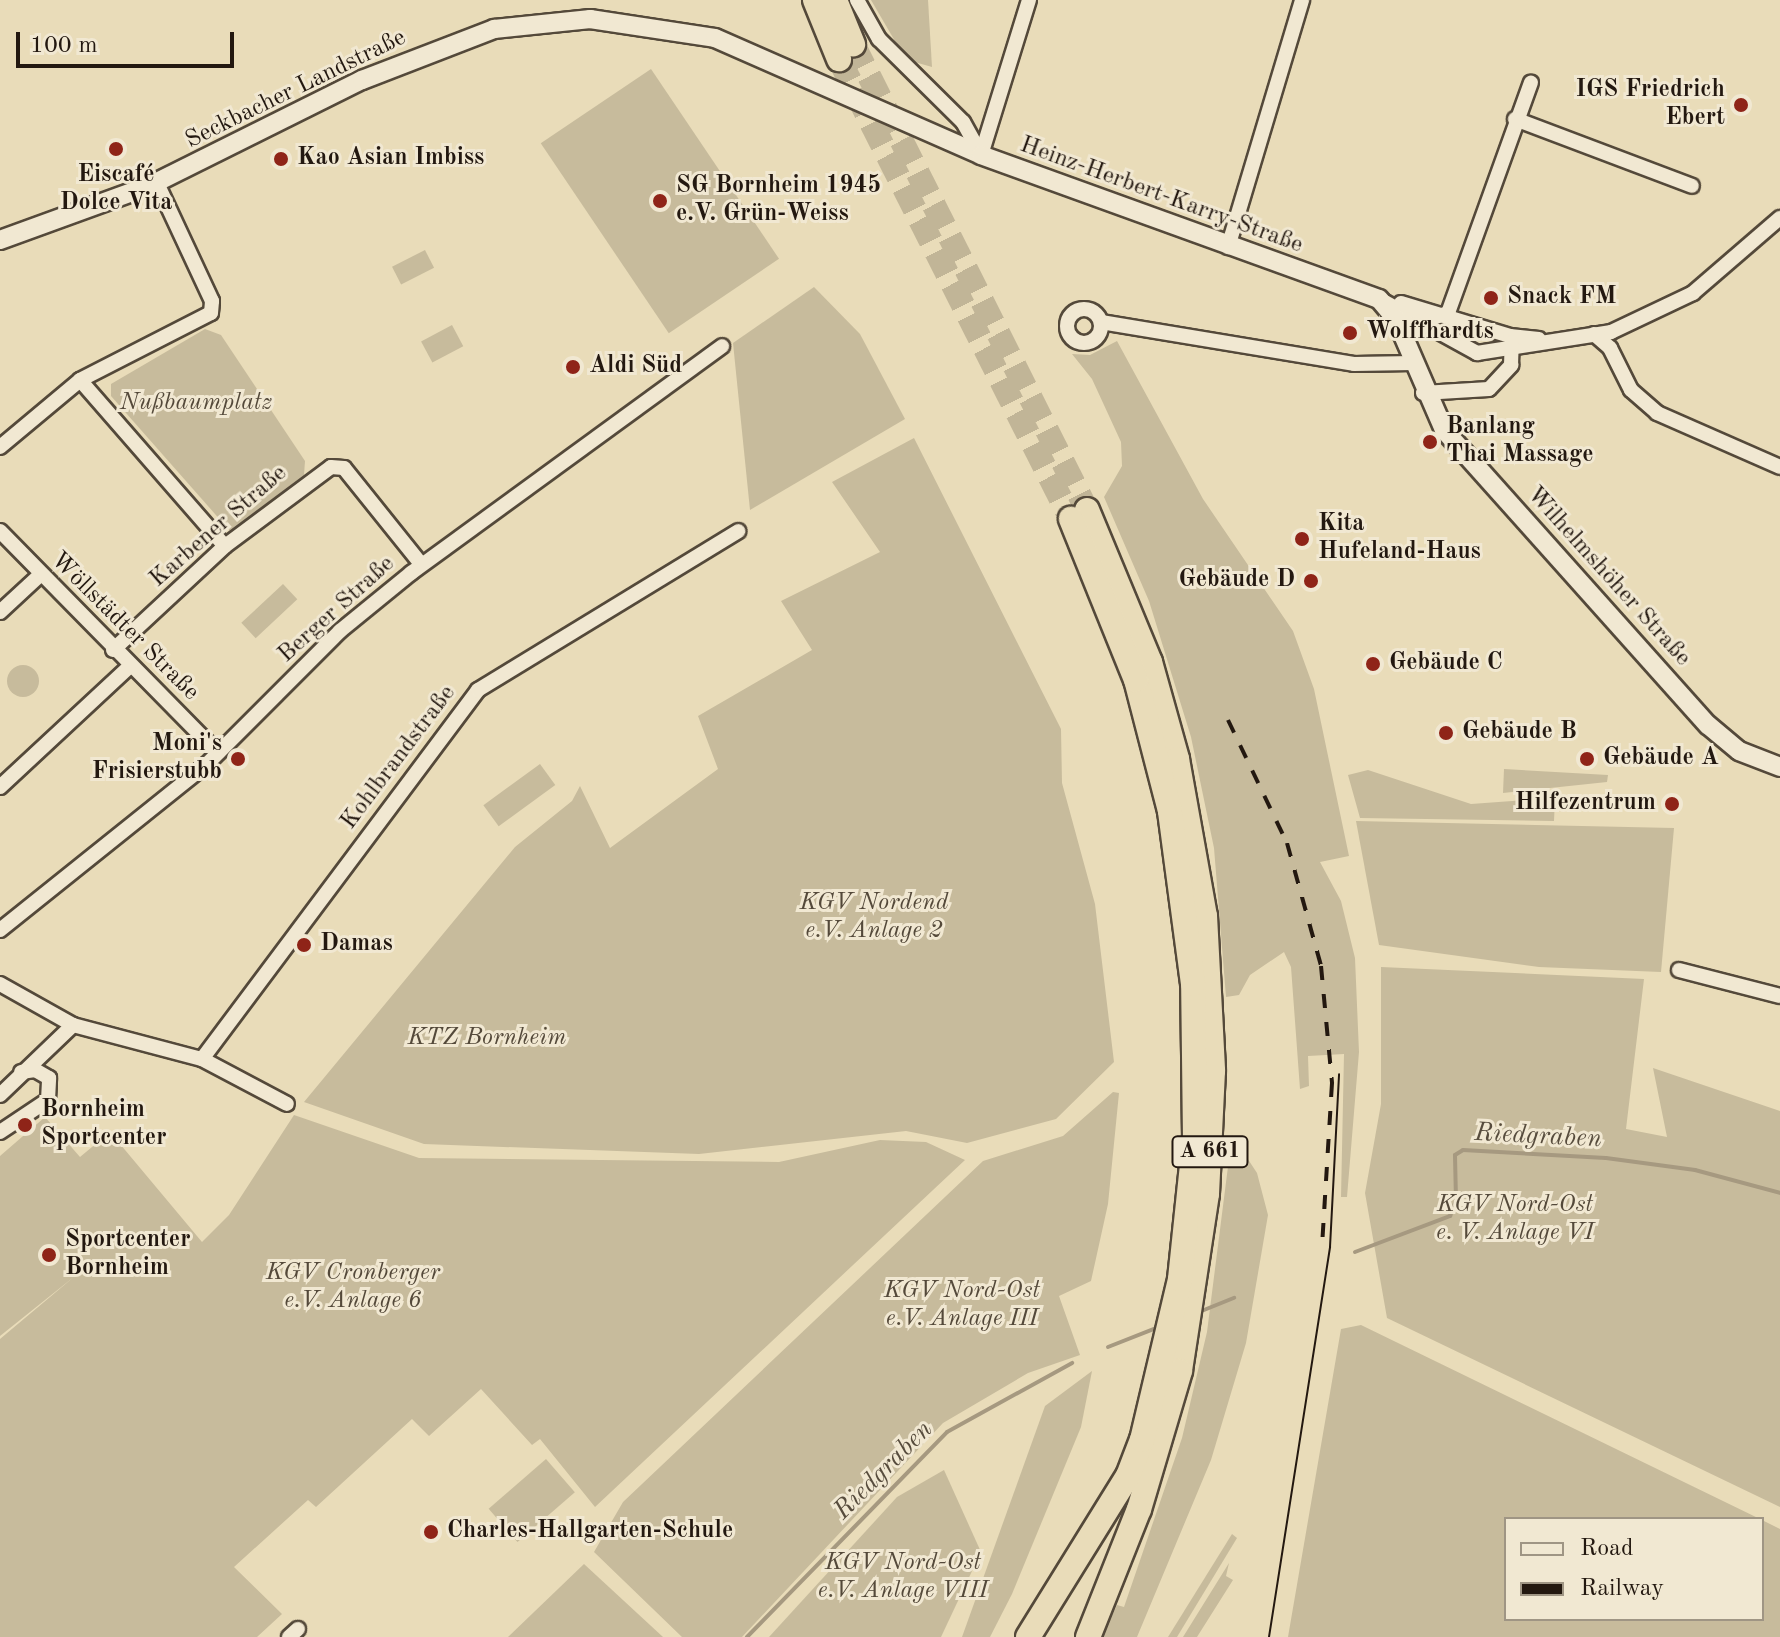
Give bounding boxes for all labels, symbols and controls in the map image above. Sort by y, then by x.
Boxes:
scale bar [20,16,238,66]
street label: Seckbacher Landstraße [181,24,411,156]
text: 100 m [30,34,98,58]
place label: IGS Friedrich Ebert [1576,77,1725,133]
marker: IGS Friedrich Ebert [1732,96,1750,114]
street label: Heinz-Herbert-Karry-Straße [1016,131,1306,261]
marker: Eiscafé Dolce Vita [107,140,125,158]
place label: Kao Asian Imbiss [297,145,484,173]
marker: Kao Asian Imbiss [272,150,290,168]
place label: Eiscafé Dolce Vita [60,162,172,218]
place label: SG Bornheim 1945 e.V. Grün-Weiss [676,173,881,229]
marker: SG Bornheim 1945 e.V. Grün-Weiss [651,192,669,210]
place label: Snack FM [1507,284,1616,312]
marker: Snack FM [1482,289,1500,307]
place label: Wolffhardts [1366,319,1494,347]
marker: Wolffhardts [1341,324,1359,342]
place label: Aldi Süd [589,353,682,381]
marker: Aldi Süd [564,358,582,376]
park label: Nußbaumplatz [120,390,272,418]
place label: Banlang Thai Massage [1446,414,1594,470]
marker: Banlang Thai Massage [1421,433,1439,451]
street label: Karbener Straße [145,460,293,594]
street label: Wilhelmshöher Straße [1520,481,1696,673]
place label: Kita Hufeland-Haus [1318,511,1481,567]
marker: Kita Hufeland-Haus [1293,530,1311,548]
street label: Wöllstädter Straße [44,547,204,707]
street label: Berger Straße [273,550,401,670]
place label: Gebäude D [1179,567,1295,595]
marker: Gebäude D [1302,572,1320,590]
place label: Gebäude C [1389,650,1502,678]
marker: Gebäude C [1364,655,1382,673]
street label: Kohlbrandstraße [335,680,463,836]
place label: Gebäude B [1462,719,1577,747]
marker: Gebäude B [1437,724,1455,742]
place label: Moni's Frisierstubb [92,731,222,787]
place label: Gebäude A [1603,745,1719,773]
marker: Moni's Frisierstubb [229,750,247,768]
marker: Gebäude A [1578,750,1596,768]
place label: Hilfezentrum [1515,790,1656,818]
marker: Hilfezentrum [1663,795,1681,813]
park label: KGV Nordend e.V. Anlage 2 [799,890,949,946]
place label: Damas [320,931,393,959]
marker: Damas [295,936,313,954]
park label: KTZ Bornheim [408,1025,566,1053]
place label: Bornheim Sportcenter [41,1097,167,1153]
marker: Bornheim Sportcenter [16,1116,34,1134]
water label: Riedgraben [1474,1118,1602,1156]
road number: A 661 [1170,1134,1250,1170]
park label: KGV Nord-Ost e. V. Anlage VI [1436,1192,1594,1248]
place label: Sportcenter Bornheim [65,1227,191,1283]
marker: Sportcenter Bornheim [40,1246,58,1264]
park label: KGV Cronberger e.V. Anlage 6 [266,1260,440,1316]
park label: KGV Nord-Ost e.V. Anlage III [884,1278,1040,1334]
water label: Riedgraben [828,1415,940,1527]
legend [1504,1517,1764,1621]
place label: Charles-Hallgarten-Schule [447,1518,733,1546]
marker: Charles-Hallgarten-Schule [422,1523,440,1541]
text: Road [1580,1537,1633,1561]
park label: KGV Nord-Ost e.V. Anlage VIII [818,1550,988,1606]
text: Railway [1580,1577,1664,1601]

